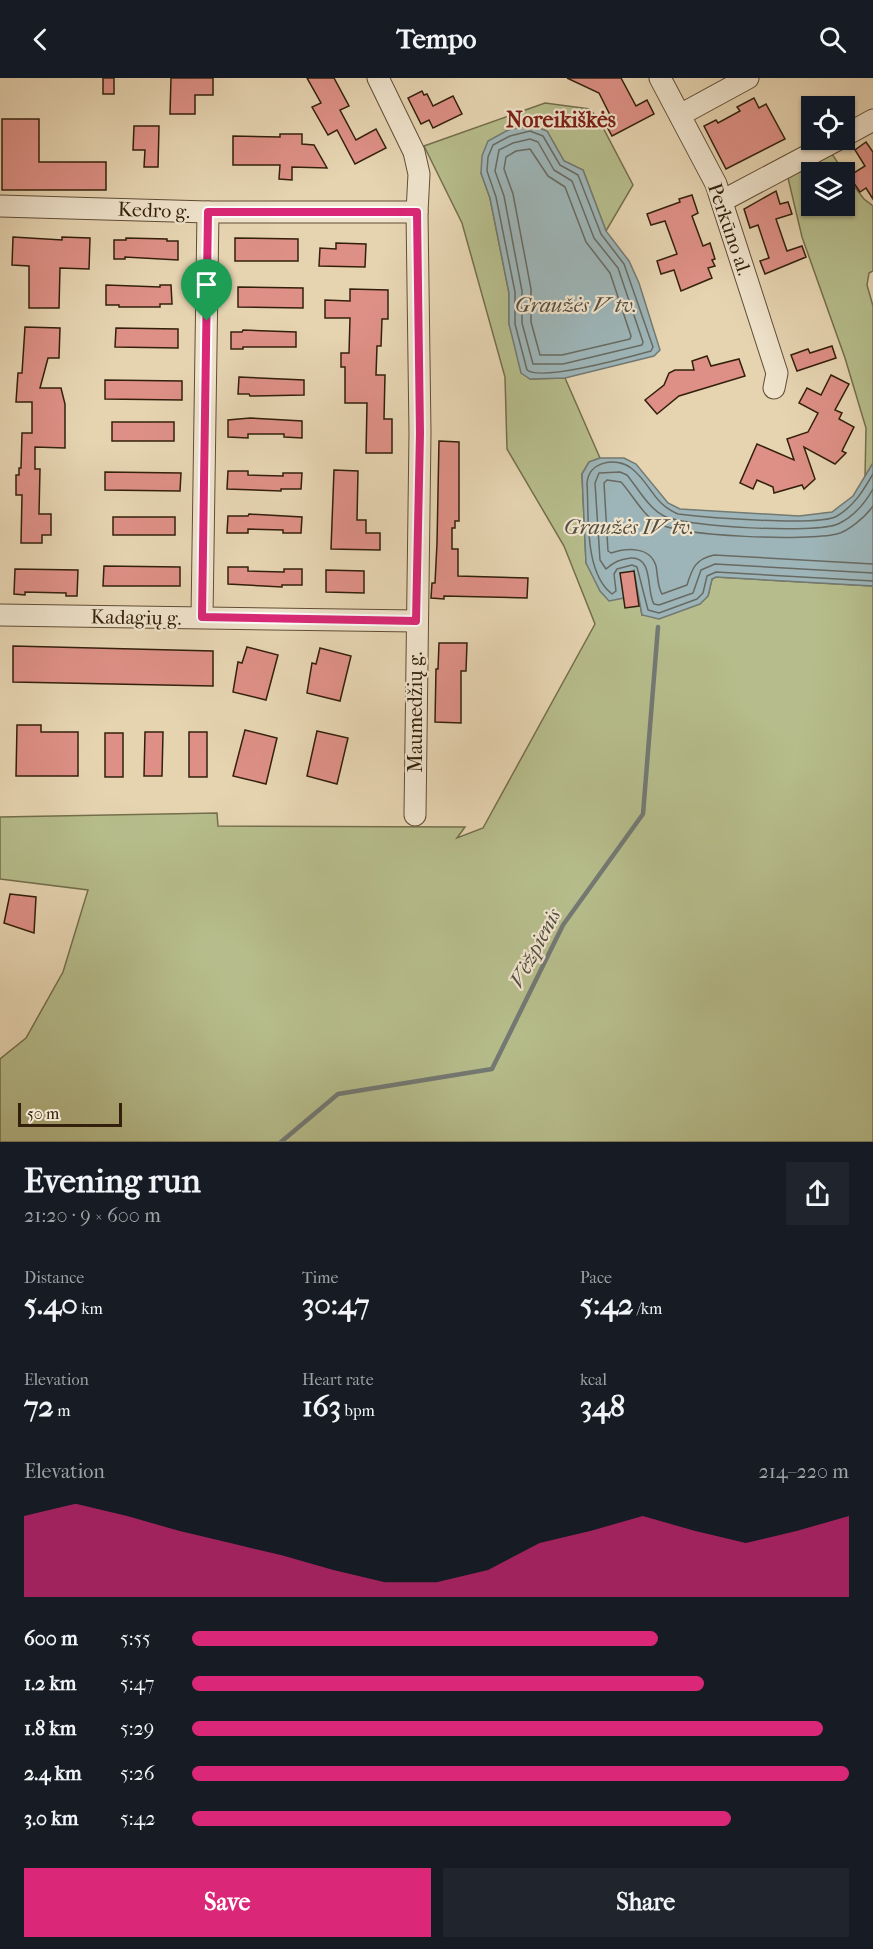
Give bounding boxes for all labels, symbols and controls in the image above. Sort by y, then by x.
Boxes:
icon: back [24,23,57,56]
text: Tempo [396,23,477,55]
icon: search [816,23,849,56]
map controls [801,96,855,216]
button: locate [801,96,855,150]
district label: Noreikiškės [506,107,616,133]
button: layers [801,162,855,216]
street label: Perkūno al. [703,180,756,278]
street label: Kedro g. [117,198,191,223]
pin [181,259,232,321]
icon: arrive [190,268,223,301]
water label: Graužės V tv. [515,293,637,317]
water label: Graužės IV tv. [564,515,694,539]
street label: Kadagių g. [90,605,182,630]
street label: Maumedžių g. [404,651,427,772]
water label: Vėžpienis [504,904,566,991]
scale bar [18,1100,122,1128]
text: 50 m [27,1104,59,1123]
text: Evening run [24,1162,201,1201]
button: share [786,1162,849,1225]
text: 21:20 · 9 × 600 m [24,1204,161,1227]
text: Distance [24,1268,84,1287]
text: Time [302,1268,338,1287]
text: Pace [580,1268,612,1287]
text: 5.40 [24,1287,78,1322]
text: 30:47 [302,1287,369,1322]
text: 5:42 [580,1287,633,1322]
text: km [78,1299,103,1318]
text: /km [633,1299,662,1318]
text: Elevation [24,1370,89,1389]
text: Heart rate [302,1370,374,1389]
text: kcal [580,1370,607,1389]
text: 72 [24,1389,54,1424]
text: 163 [302,1389,341,1424]
text: 348 [580,1389,625,1424]
text: m [54,1401,71,1420]
text: bpm [341,1401,375,1420]
text: Elevation [24,1460,105,1483]
text: 214–220 m [759,1460,849,1483]
text: 600 m [24,1627,78,1650]
text: 5:55 [120,1627,151,1650]
text: 1.2 km [24,1672,77,1695]
text: 5:47 [120,1672,154,1695]
text: 1.8 km [24,1717,76,1740]
text: 5:29 [120,1717,154,1740]
text: 2.4 km [24,1762,82,1785]
text: 5:26 [120,1762,155,1785]
text: 3.0 km [24,1807,78,1830]
text: 5:42 [120,1807,156,1830]
button: Save [24,1868,431,1937]
button: Share [443,1868,849,1937]

